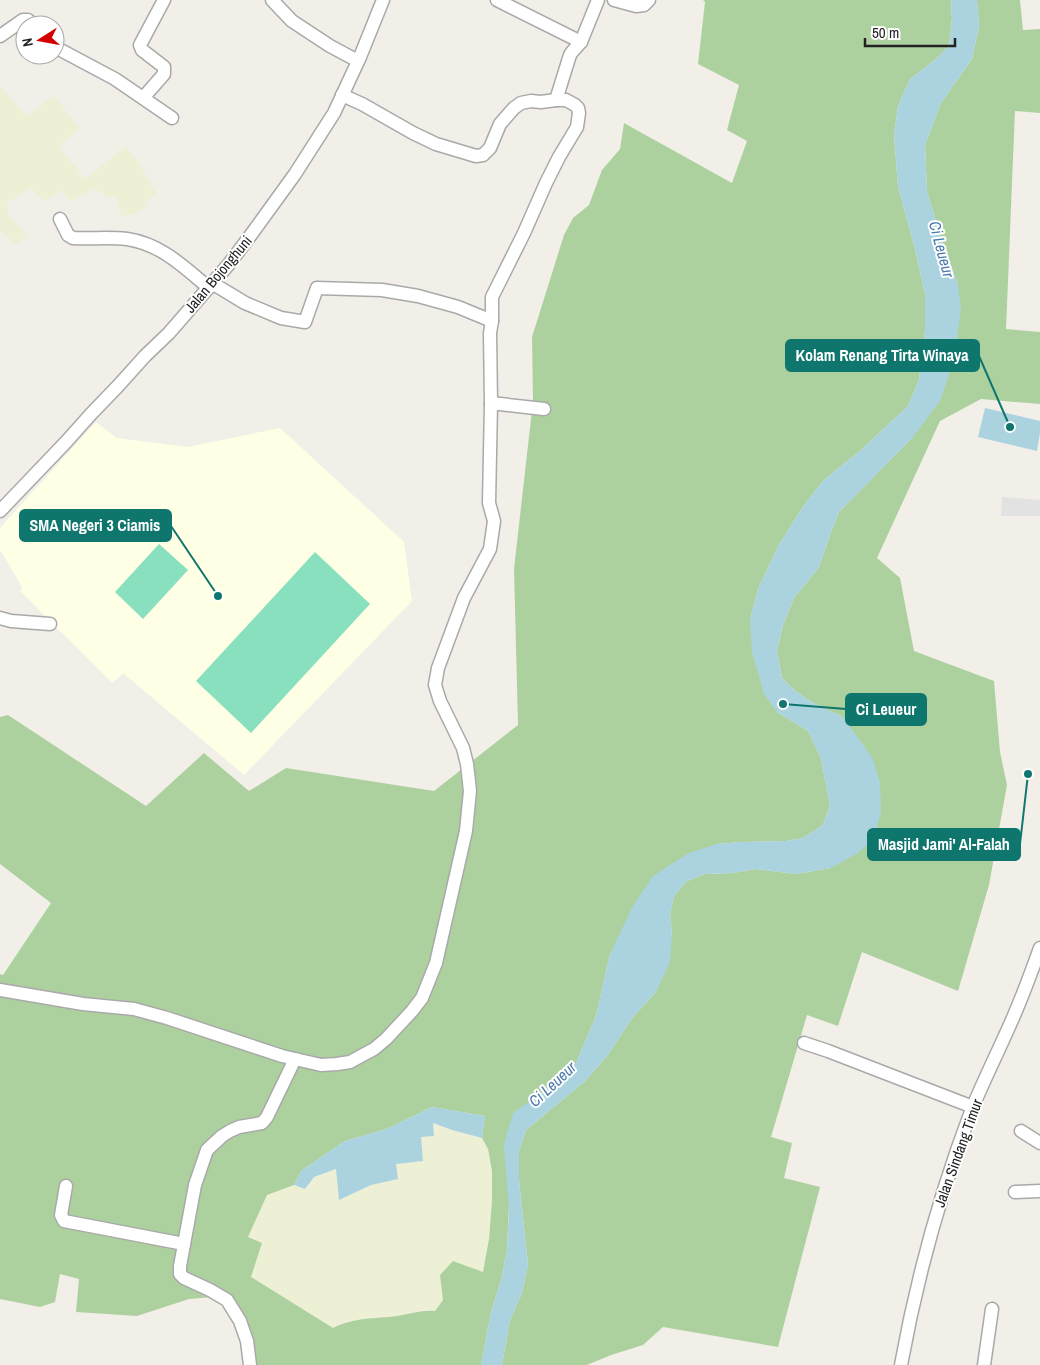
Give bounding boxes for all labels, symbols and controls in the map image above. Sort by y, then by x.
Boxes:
north arrow [15,15,65,65]
scale bar [865,15,955,47]
text: 50 m [872,22,899,43]
text: N [18,37,37,48]
water label: Ci Leueur [924,218,960,280]
street label: Jalan Bojonghuni [179,231,257,317]
callout: Kolam Renang Tirta Winaya [786,340,979,371]
text: Kolam Renang Tirta Winaya [795,344,969,366]
callout: SMA Negeri 3 Ciamis [20,510,171,541]
text: SMA Negeri 3 Ciamis [30,514,160,536]
callout: Ci Leueur [846,694,926,725]
text: Ci Leueur [856,698,917,720]
callout: Masjid Jami' Al-Falah [868,829,1020,860]
text: Masjid Jami' Al-Falah [878,833,1010,855]
water label: Ci Leueur [523,1056,581,1112]
street label: Jalan Sindang Timur [929,1096,987,1210]

